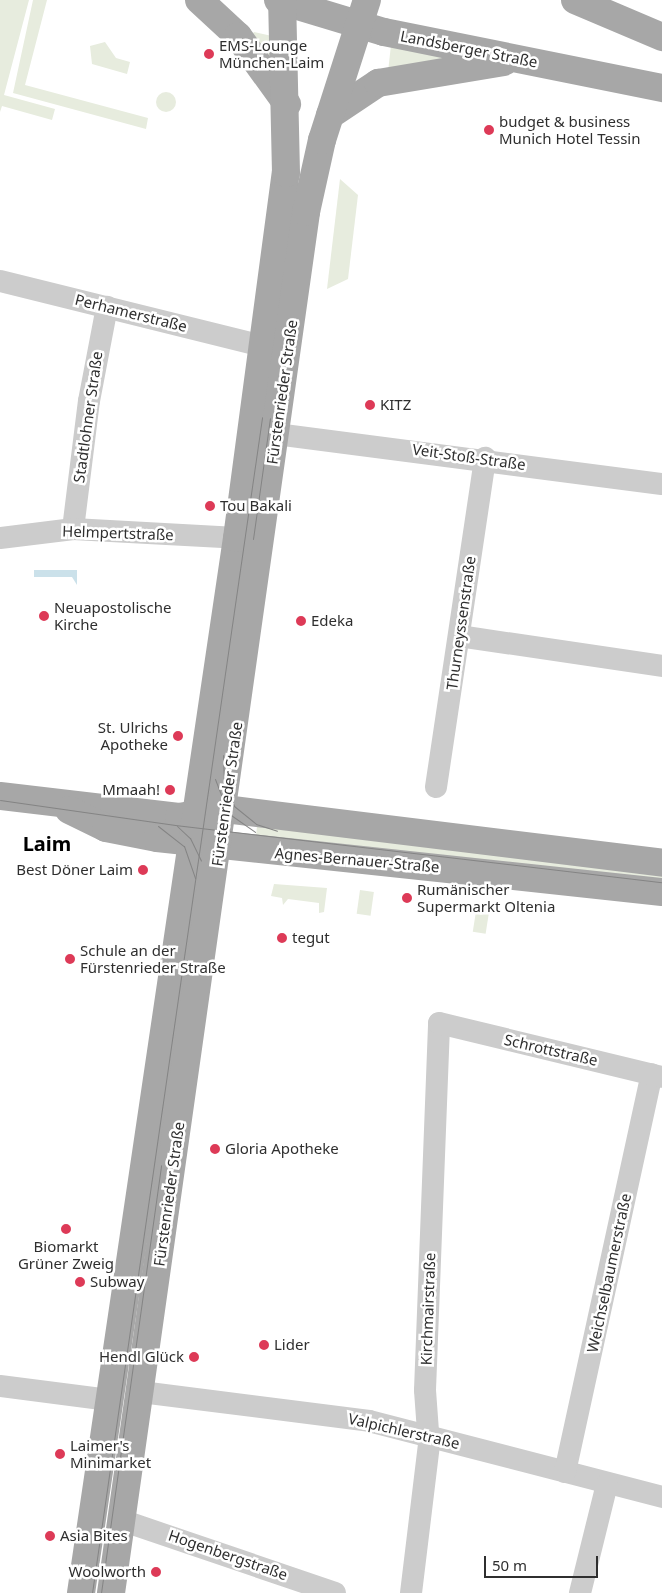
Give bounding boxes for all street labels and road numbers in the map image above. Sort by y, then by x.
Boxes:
street label: Landsberger Straße [399,27,539,71]
street label: Perhamerstraße [73,290,189,336]
street label: Fürstenrieder Straße [263,319,301,465]
street label: Stadtlohner Straße [70,350,106,484]
street label: Veit-Stoß-Straße [411,440,527,474]
street label: Helmpertstraße [62,522,174,544]
street label: Thurneyssenstraße [443,555,479,691]
street label: Fürstenrieder Straße [208,721,246,867]
street label: Agnes-Bernauer-Straße [274,844,440,876]
street label: Schrottstraße [503,1031,599,1069]
street label: Fürstenrieder Straße [150,1121,188,1267]
street label: Weichselbaumerstraße [583,1192,635,1354]
street label: Kirchmairstraße [417,1252,439,1366]
street label: Valpichlerstraße [346,1409,462,1453]
street label: Hogenbergstraße [166,1526,290,1584]

